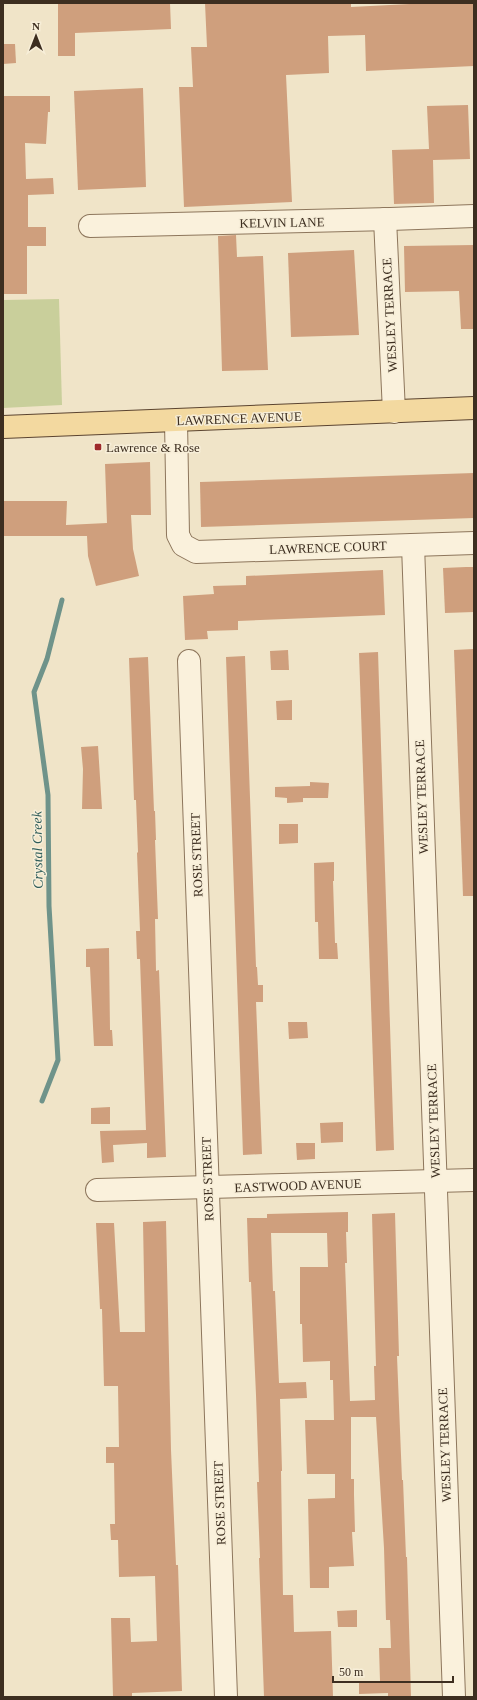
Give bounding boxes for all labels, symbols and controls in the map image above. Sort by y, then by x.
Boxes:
north arrow [16,16,56,56]
text: N [32,20,40,32]
street label: KELVIN LANE [239,214,325,231]
street label: WESLEY TERRACE [379,257,400,373]
street label: LAWRENCE AVENUE [176,409,302,428]
place label: Lawrence & Rose [106,440,200,455]
marker: Lawrence & Rose [93,442,103,452]
street label: LAWRENCE COURT [269,538,387,557]
street label: WESLEY TERRACE [412,739,431,854]
water label: Crystal Creek [29,810,46,889]
street label: ROSE STREET [188,813,205,897]
street label: WESLEY TERRACE [424,1063,443,1178]
street label: ROSE STREET [199,1137,216,1221]
street label: EASTWOOD AVENUE [234,1176,362,1195]
street label: WESLEY TERRACE [435,1387,454,1502]
street label: ROSE STREET [211,1461,228,1545]
scale bar [333,1658,453,1684]
text: 50 m [339,1665,364,1679]

